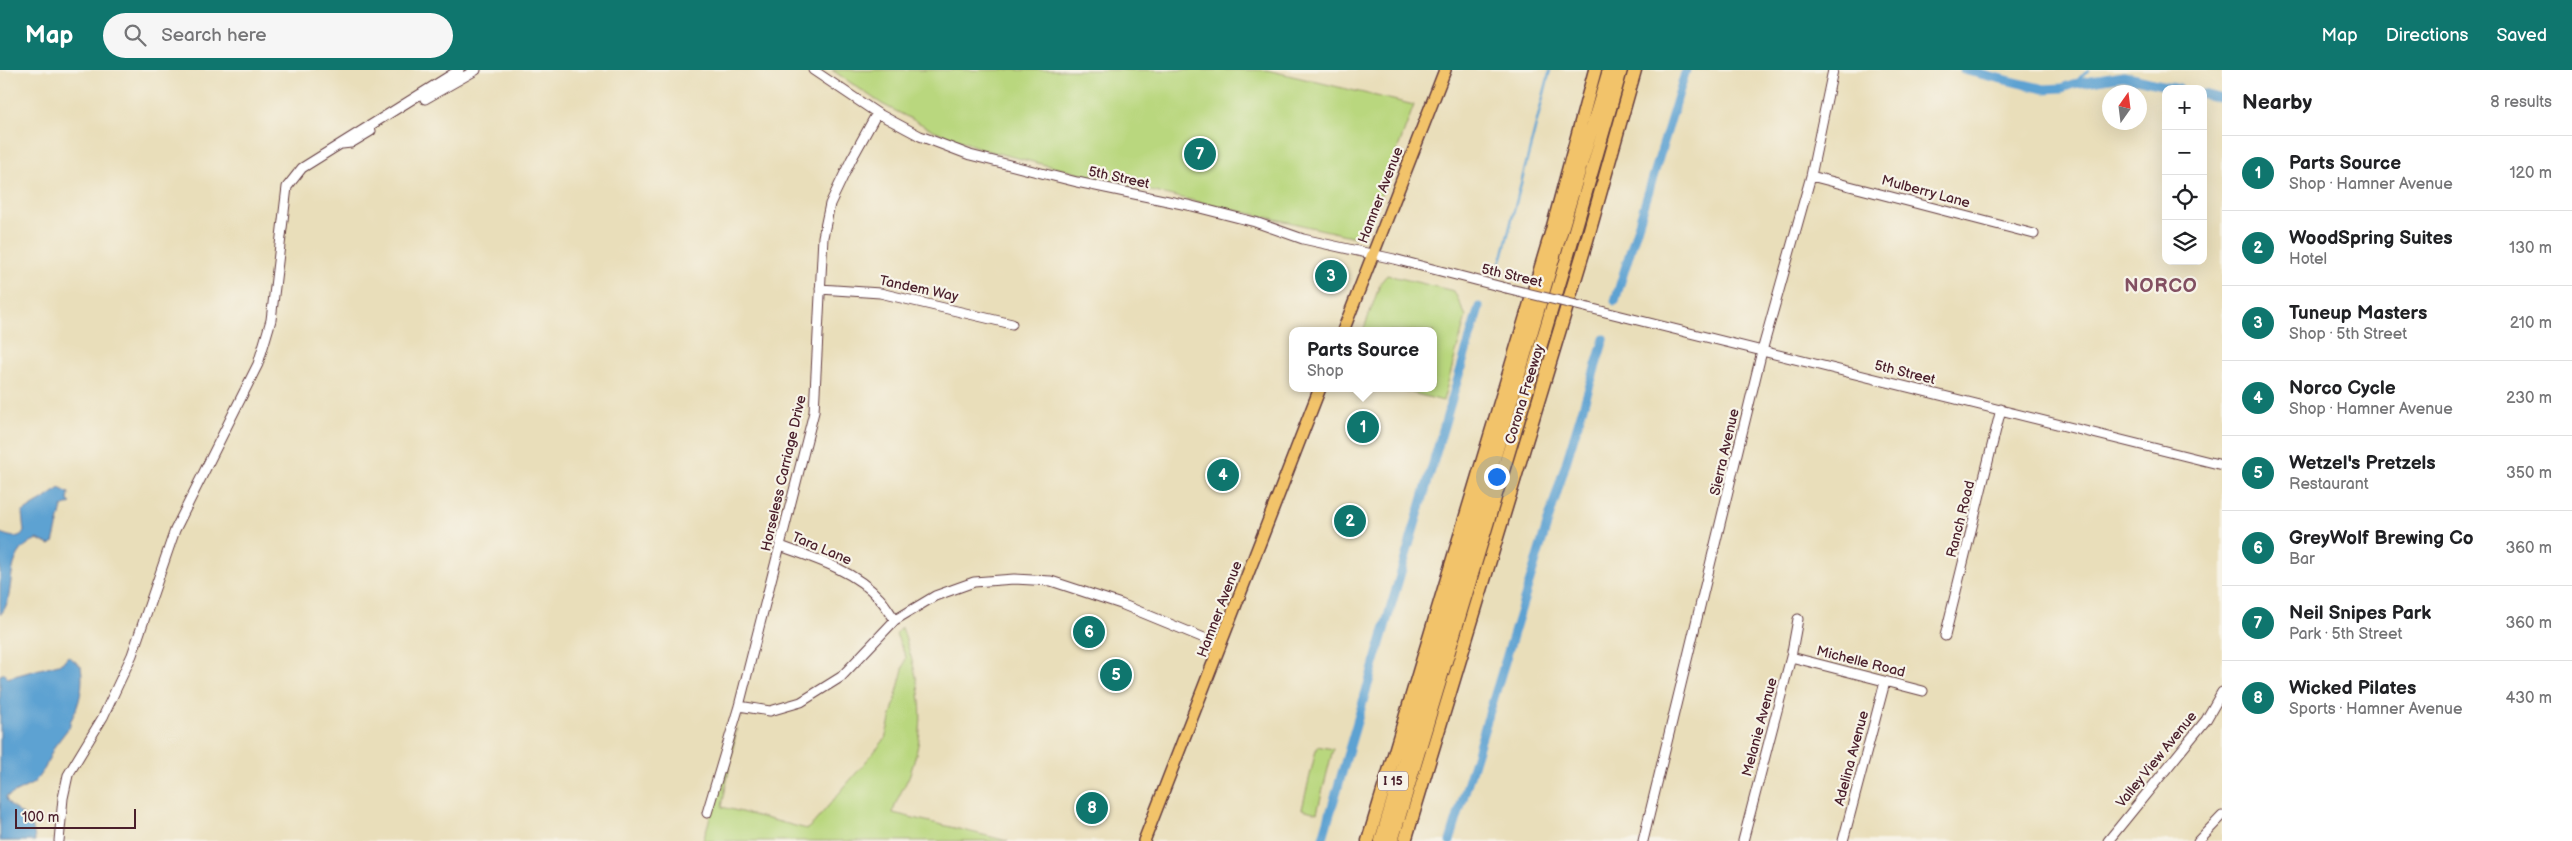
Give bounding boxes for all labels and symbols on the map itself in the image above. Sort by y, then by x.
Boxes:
north arrow [2102,85,2147,130]
pin: 7 [1184,135,1216,173]
street label: Hamner Avenue [1354,145,1407,246]
street label: 5th Street [1087,163,1152,192]
street label: Mulberry Lane [1880,172,1972,211]
pin: 3 [1315,257,1347,295]
street label: 5th Street [1480,260,1545,291]
street label: Tandem Way [878,272,960,305]
district label: NORCO [2124,275,2198,298]
street label: Corona Freeway [1501,342,1548,446]
street label: 5th Street [1873,357,1938,388]
street label: Horseless Carriage Drive [757,393,810,553]
street label: Sierra Avenue [1706,407,1743,497]
pin: 1 [1347,408,1379,446]
pin: 4 [1207,456,1239,494]
your location [1484,464,1510,490]
street label: Ranch Road [1943,479,1978,559]
pin: 2 [1334,502,1366,540]
street label: Tara Lane [789,528,854,569]
street label: Hamner Avenue [1193,559,1246,660]
pin: 6 [1073,613,1105,651]
street label: Michelle Road [1815,642,1907,681]
pin: 5 [1100,656,1132,694]
street label: Melanie Avenue [1738,676,1781,778]
street label: Valley View Avenue [2112,708,2200,811]
street label: Adelina Avenue [1831,709,1872,807]
road number: I 15 [1378,771,1408,790]
pin: 8 [1076,789,1108,827]
scale bar [15,806,136,829]

